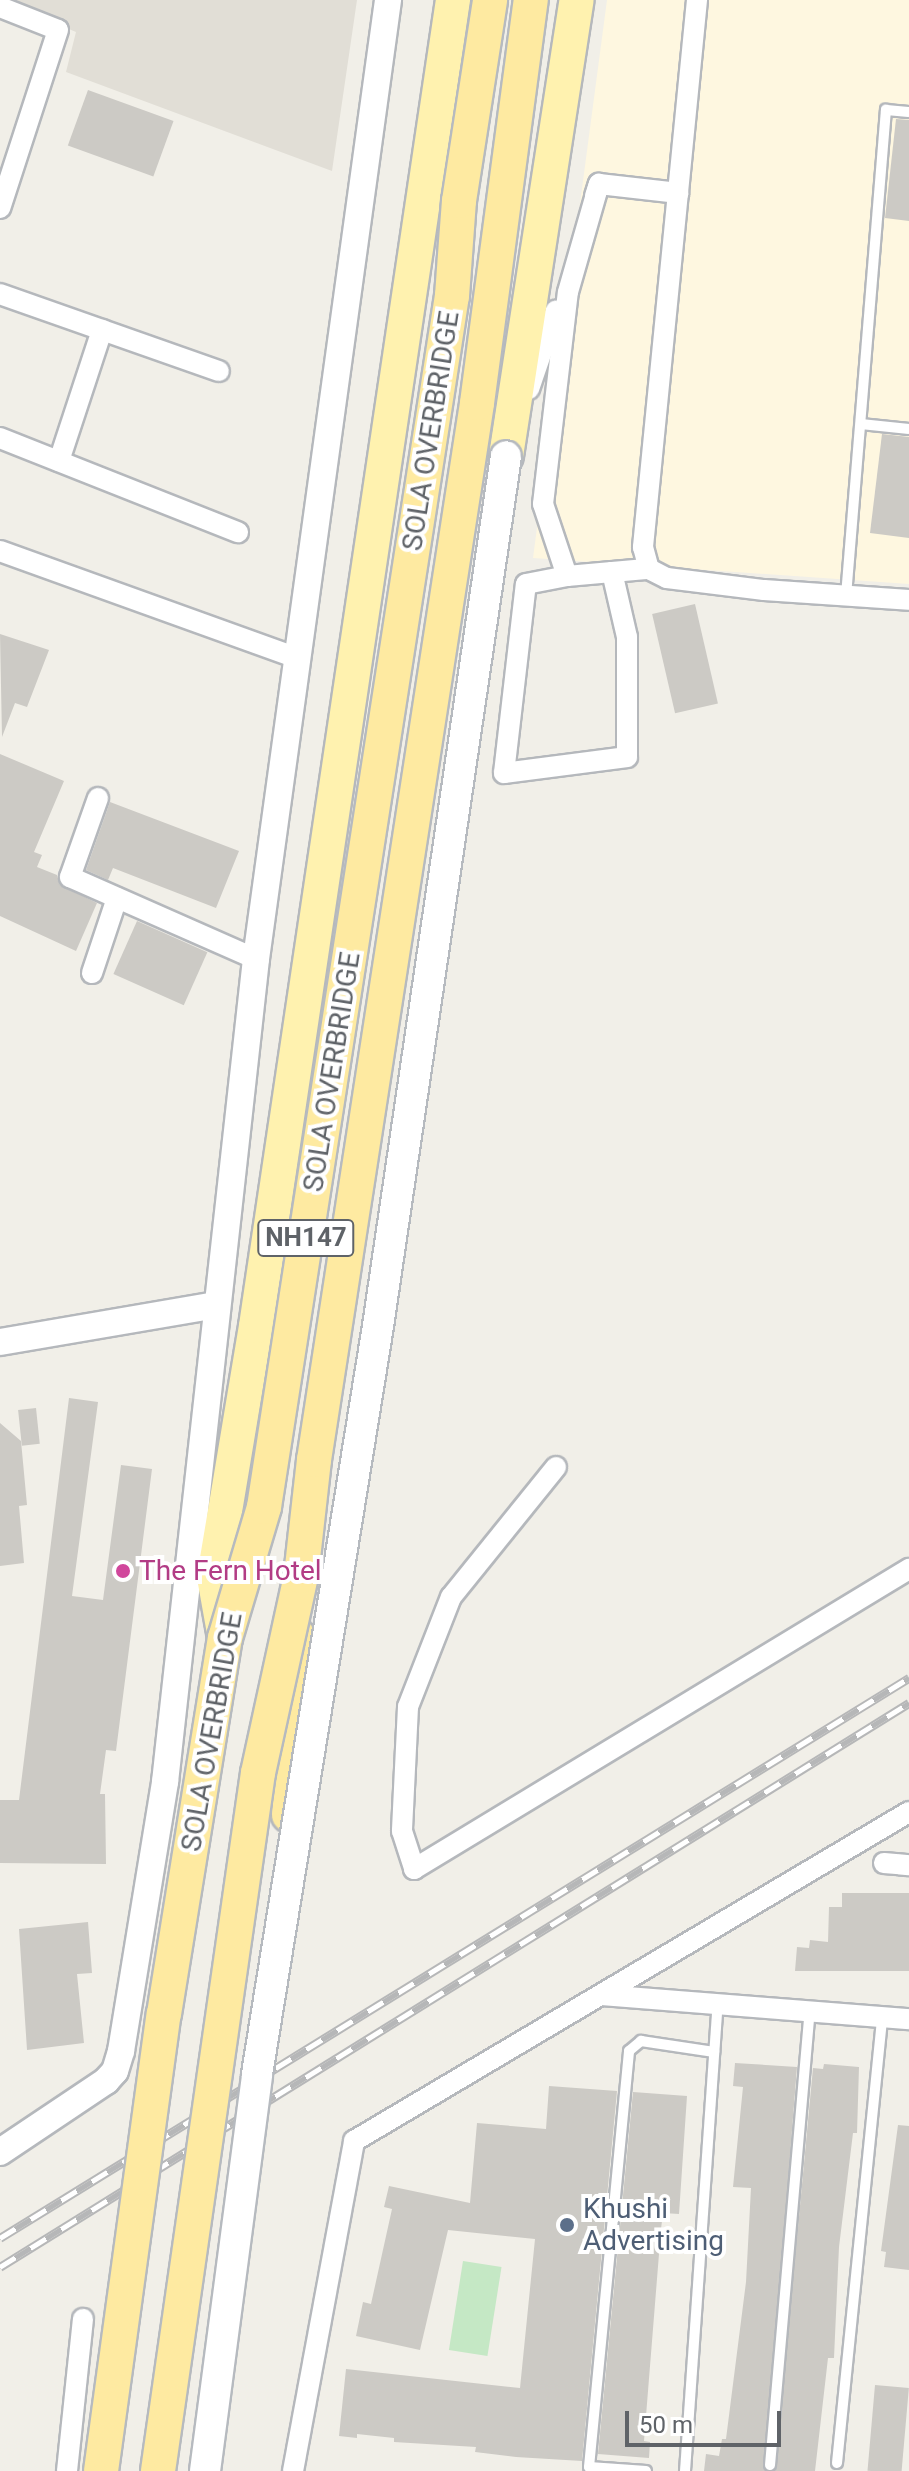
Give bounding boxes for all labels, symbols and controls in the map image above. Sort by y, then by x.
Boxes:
street label: SOLA OVERBRIDGE [395,309,467,553]
street label: SOLA OVERBRIDGE [296,950,368,1194]
road number: NH147 [256,1216,356,1260]
place label: The Fern Hotel [139,1554,322,1588]
marker: The Fern Hotel [114,1562,132,1580]
street label: SOLA OVERBRIDGE [174,1610,250,1854]
place label: Khushi Advertising [583,2192,724,2258]
marker: Khushi Advertising [558,2216,576,2234]
scale bar [629,2395,785,2445]
text: 50 m [639,2411,693,2439]

